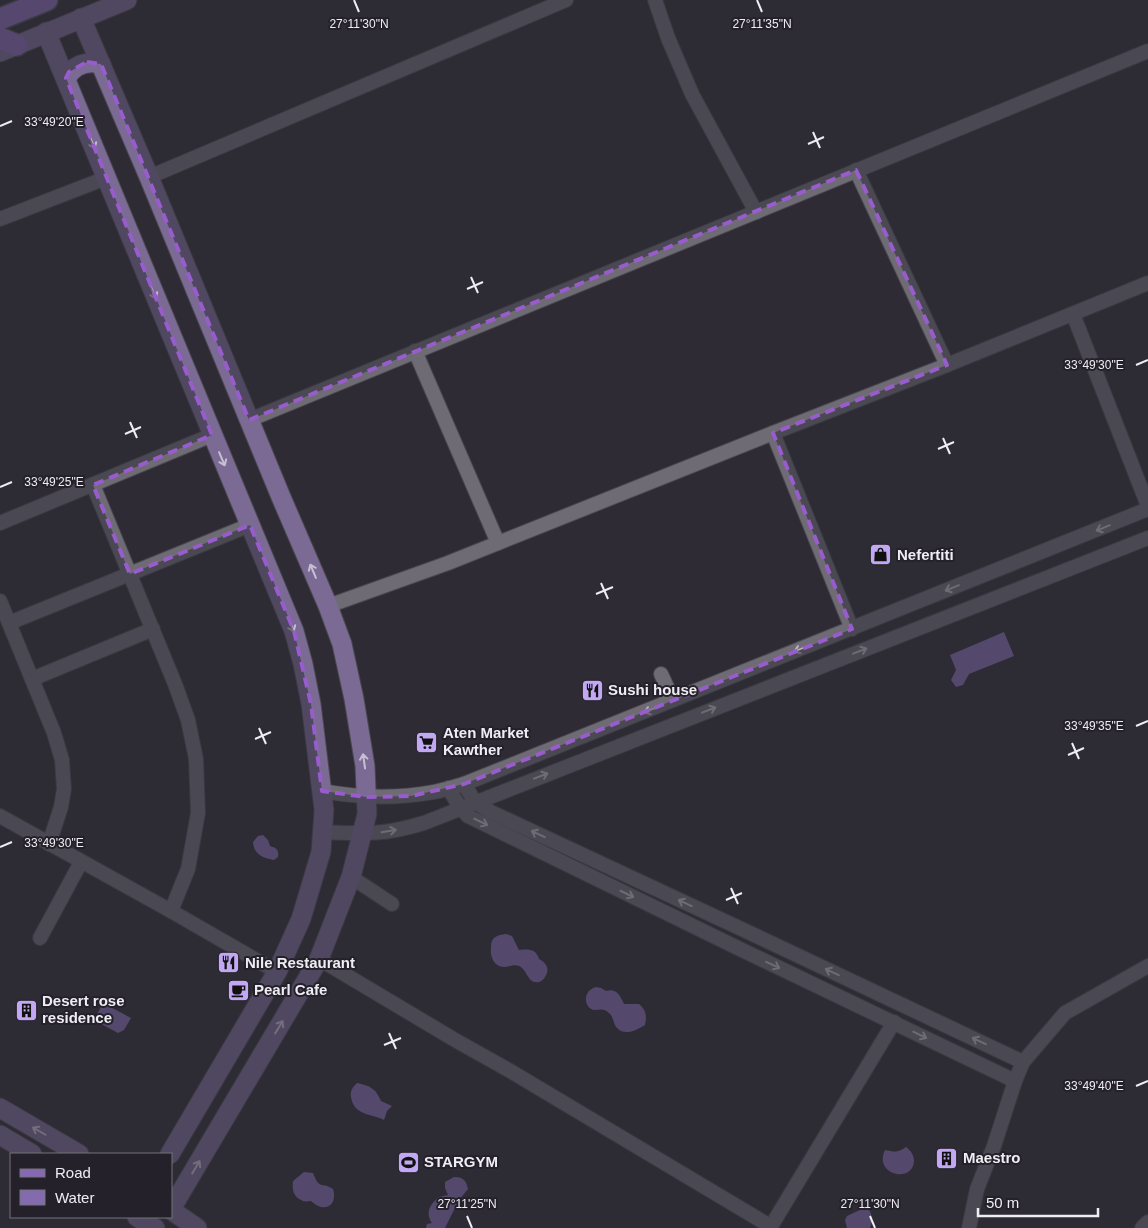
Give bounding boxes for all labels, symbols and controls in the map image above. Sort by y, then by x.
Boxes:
text: 27°11'30"N [329,17,389,31]
text: 27°11'35"N [732,17,792,31]
text: 33°49'20"E [24,115,84,129]
one-way arrow [87,134,97,149]
one-way arrow [149,284,158,299]
text: 33°49'30"E [1064,358,1124,372]
one-way arrow [217,451,227,466]
text: 33°49'25"E [24,475,84,489]
one-way arrow [1096,523,1111,533]
shop icon: Nefertiti [869,543,893,567]
place label: Nefertiti [897,546,954,563]
one-way arrow [308,564,318,579]
one-way arrow [945,584,960,594]
one-way arrow [287,617,296,632]
one-way arrow [794,645,809,654]
one-way arrow [852,646,867,655]
restaurant icon: Sushi house [580,678,604,702]
place label: Sushi house [608,681,697,698]
one-way arrow [701,705,716,715]
one-way arrow [643,706,658,715]
text: 33°49'35"E [1064,719,1124,733]
place label: Aten Market Kawther [443,724,529,758]
supermarket icon: Aten Market Kawther [415,730,439,754]
one-way arrow [359,753,369,769]
one-way arrow [533,771,548,780]
one-way arrow [473,818,488,827]
one-way arrow [380,826,396,836]
one-way arrow [531,829,546,838]
text: 33°49'30"E [24,836,84,850]
one-way arrow [619,890,634,899]
one-way arrow [678,897,693,907]
restaurant icon: Nile Restaurant [217,951,241,975]
place label: Nile Restaurant [245,954,355,971]
one-way arrow [765,961,780,970]
one-way arrow [825,966,840,976]
cafe icon: Pearl Cafe [226,978,250,1002]
place label: Pearl Cafe [254,981,327,998]
place label: Desert rose residence [42,992,125,1026]
building icon: Desert rose residence [14,998,38,1022]
one-way arrow [274,1019,284,1034]
one-way arrow [912,1031,927,1040]
one-way arrow [972,1036,987,1045]
text: 33°49'40"E [1064,1079,1124,1093]
one-way arrow [33,1126,47,1136]
building icon: Maestro [935,1146,959,1170]
place label: Maestro [963,1149,1021,1166]
sports icon: STARGYM [396,1150,420,1174]
legend [10,1153,172,1218]
place label: STARGYM [424,1153,498,1170]
one-way arrow [192,1160,202,1174]
text: Road [55,1164,91,1181]
scale bar [978,1186,1098,1218]
text: Water [55,1189,94,1206]
text: 50 m [986,1194,1019,1211]
text: 27°11'25"N [437,1197,497,1211]
text: 27°11'30"N [840,1197,900,1211]

